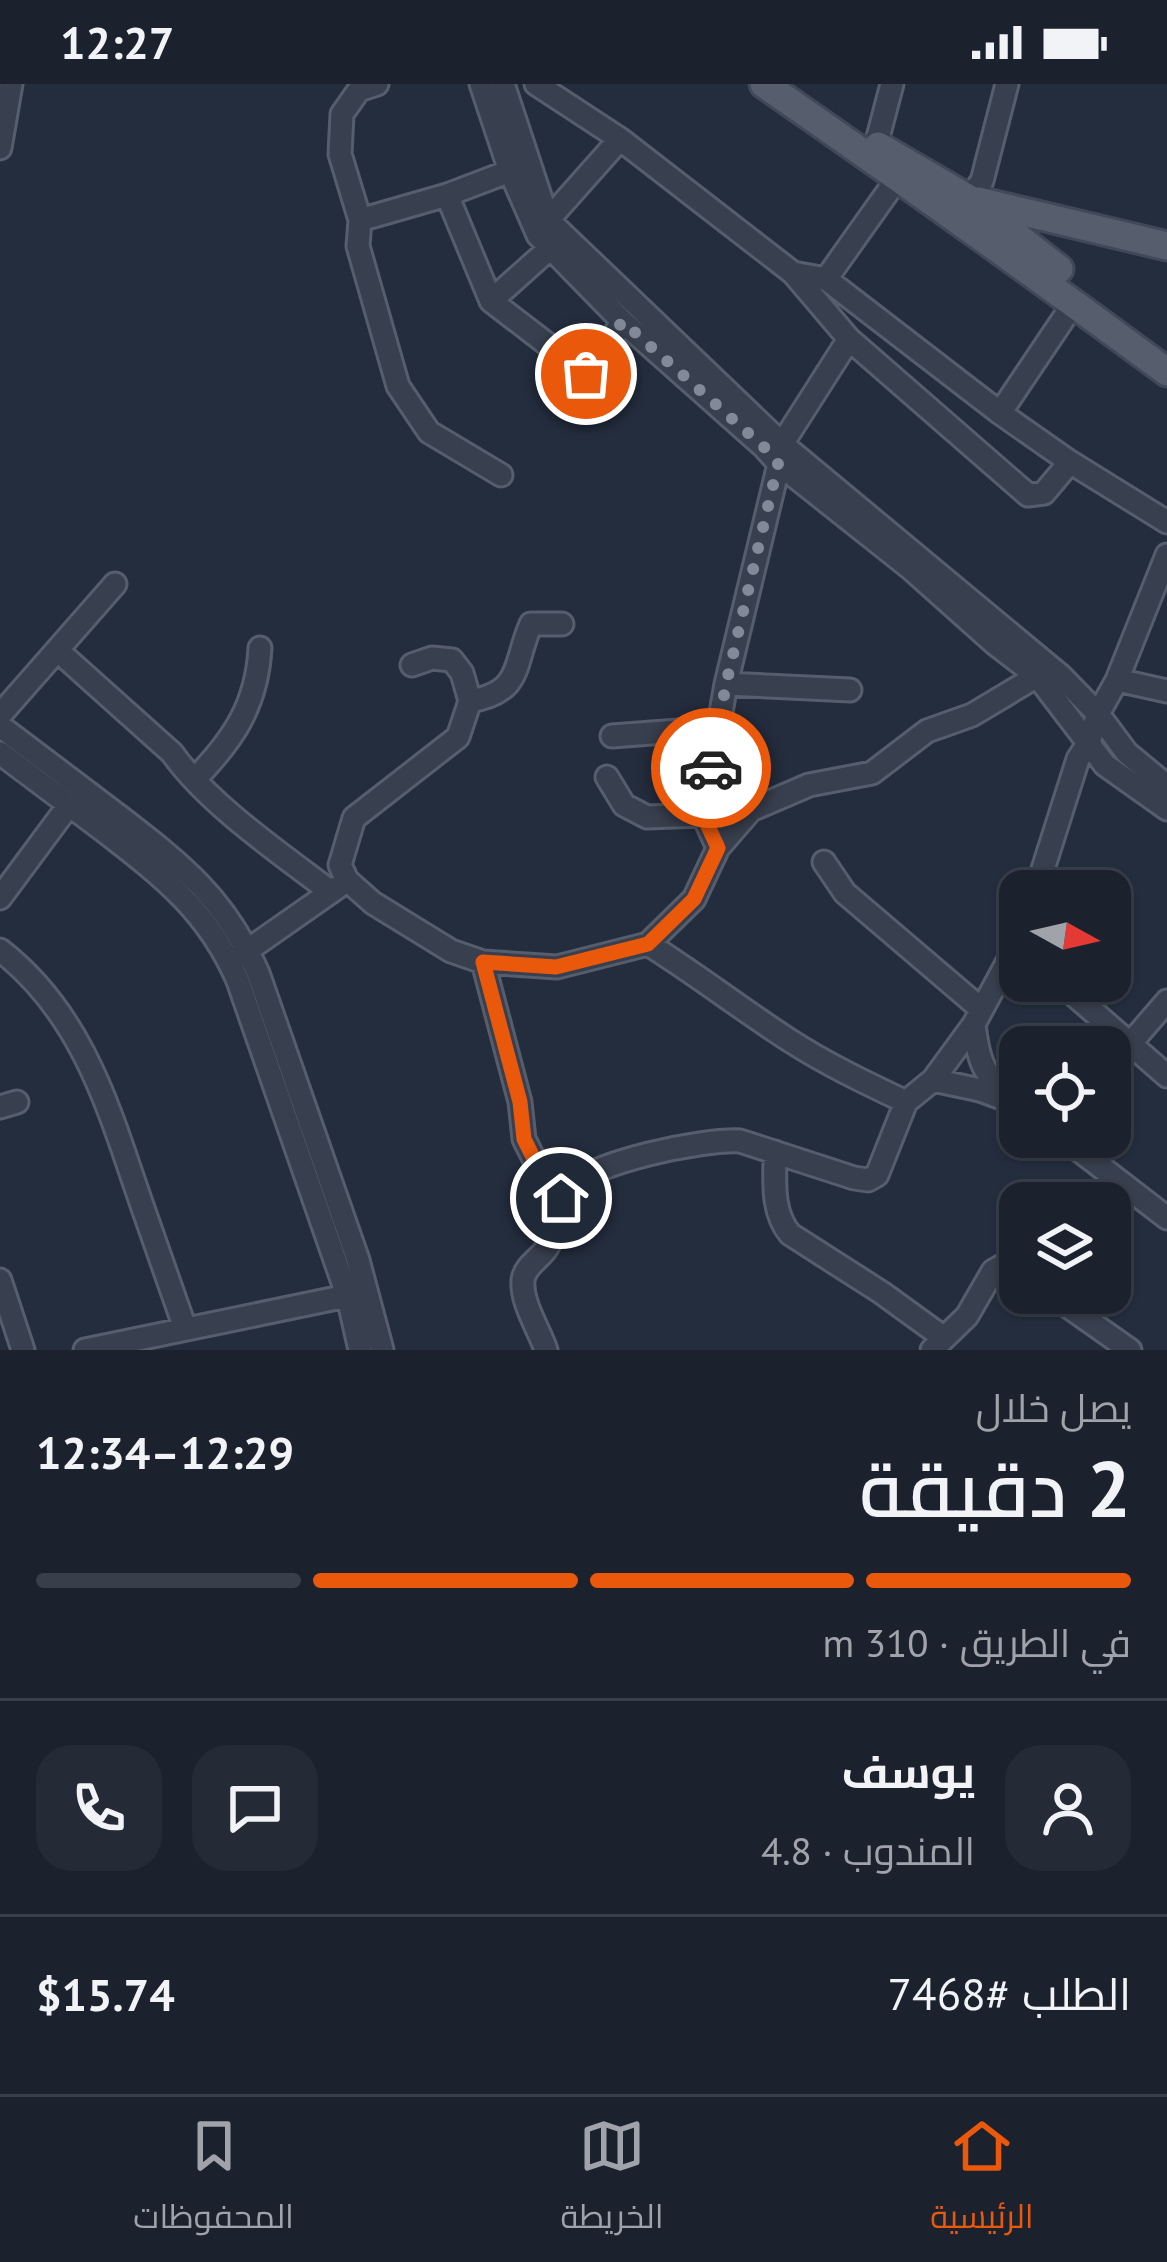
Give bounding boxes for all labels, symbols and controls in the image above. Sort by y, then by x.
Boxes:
text: 12:27 [60,13,174,71]
pin [535,323,637,425]
icon: bag [553,341,619,407]
courier [651,708,771,828]
icon: car [678,735,744,801]
north arrow [999,870,1131,1002]
map controls [999,870,1131,1314]
button: locate [999,1026,1131,1158]
pin [510,1147,612,1249]
icon: home [528,1165,594,1231]
button: layers [999,1182,1131,1314]
text: يصل خلال [976,1382,1131,1433]
text: 12:29–12:34 [36,1423,294,1481]
text: 2 دقيقة [859,1438,1131,1539]
text: في الطريق · 310 m [823,1617,1131,1668]
text: يوسف [841,1742,975,1800]
button: phone [36,1745,162,1871]
button: chat [192,1745,318,1871]
button: person [1005,1745,1131,1871]
text: المندوب · 4.8 [761,1825,975,1876]
text: الطلب #7468 [888,1964,1131,2022]
text: $15.74 [36,1965,175,2023]
tab: المحفوظات [133,2113,294,2247]
tab: الخريطة [561,2113,664,2247]
tab: الرئيسية [930,2113,1034,2247]

